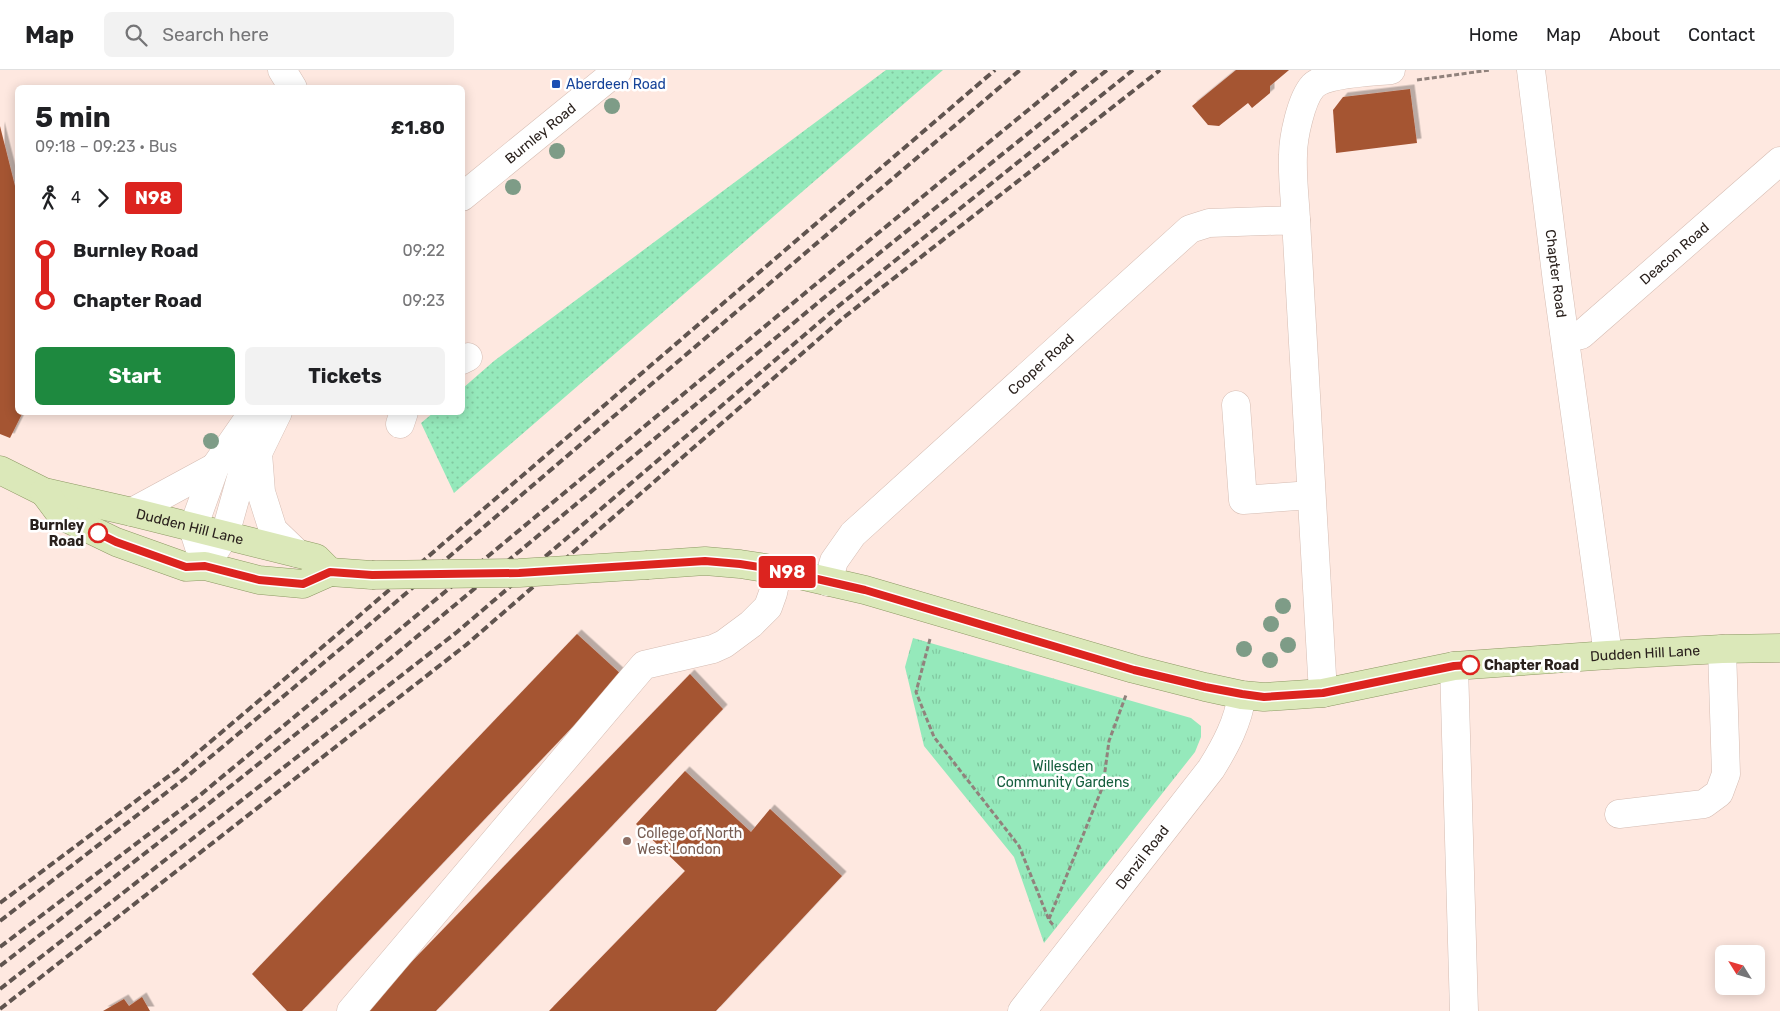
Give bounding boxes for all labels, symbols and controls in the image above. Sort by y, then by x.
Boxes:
search box [104,12,454,57]
text: Map [25,21,74,49]
icon: search [122,21,150,49]
text: Search here [162,23,269,46]
text: Home [1469,24,1518,46]
text: Map [1546,24,1581,46]
text: About [1609,24,1660,46]
text: Contact [1688,24,1755,46]
place label: Aberdeen Road [566,76,666,93]
marker: Aberdeen Road [550,78,562,90]
street label: Burnley Road [502,100,580,168]
text: 5 min [35,101,111,134]
text: £1.80 [391,116,445,139]
text: 09:18 – 09:23 · Bus [35,137,177,156]
icon: walk [35,184,63,212]
icon: forward [89,184,117,212]
text: N98 [135,187,172,209]
text: 4 [71,188,81,207]
street label: Deacon Road [1637,219,1713,289]
street label: Chapter Road [1542,228,1570,319]
text: Burnley Road [73,239,198,262]
text: 09:22 [402,241,445,260]
text: Chapter Road [73,289,202,312]
text: 09:23 [402,291,445,310]
street label: Cooper Road [1004,330,1078,399]
button: Start [35,347,235,405]
button: Tickets [245,347,445,405]
street label: Dudden Hill Lane [134,505,245,549]
place label: Burnley Road [29,517,85,550]
marker: Burnley Road [88,523,108,543]
line badge: N98 [758,556,816,588]
text: N98 [769,561,805,583]
street label: Dudden Hill Lane [1590,642,1701,665]
marker: Chapter Road [1460,655,1480,675]
place label: Chapter Road [1484,657,1579,674]
park label: Willesden Community Gardens [996,758,1130,791]
street label: Denzil Road [1112,822,1173,893]
place label: College of North West London [637,825,742,858]
marker: College of North West London [621,835,633,847]
north arrow [1715,945,1765,995]
map controls [1715,945,1765,995]

